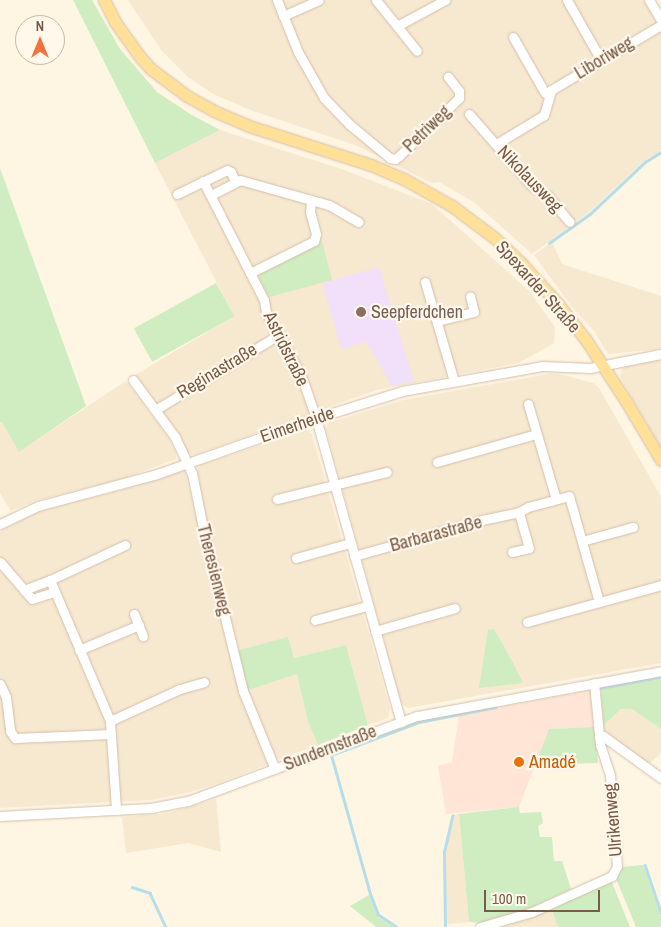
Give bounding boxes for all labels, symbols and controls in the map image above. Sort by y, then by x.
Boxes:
north arrow [15,15,65,65]
text: N [36,17,44,35]
street label: Liboriweg [571,32,637,84]
street label: Petriweg [399,101,455,157]
street label: Nikolausweg [493,141,567,217]
street label: Spexarder Straße [491,236,585,338]
place label: Seepferdchen [371,301,463,323]
marker: Seepferdchen [355,306,367,318]
street label: Astridstraße [259,308,313,390]
street label: Reginastraße [173,339,261,403]
street label: Eimerheide [257,402,337,448]
street label: Barbarastraße [388,511,484,557]
street label: Theresienweg [192,522,236,618]
street label: Sundernstraße [281,720,379,776]
place label: Amadé [529,751,576,773]
marker: Amadé [513,756,525,768]
street label: Ulrikenweg [599,782,627,858]
scale bar [486,880,602,912]
text: 100 m [492,888,526,909]

